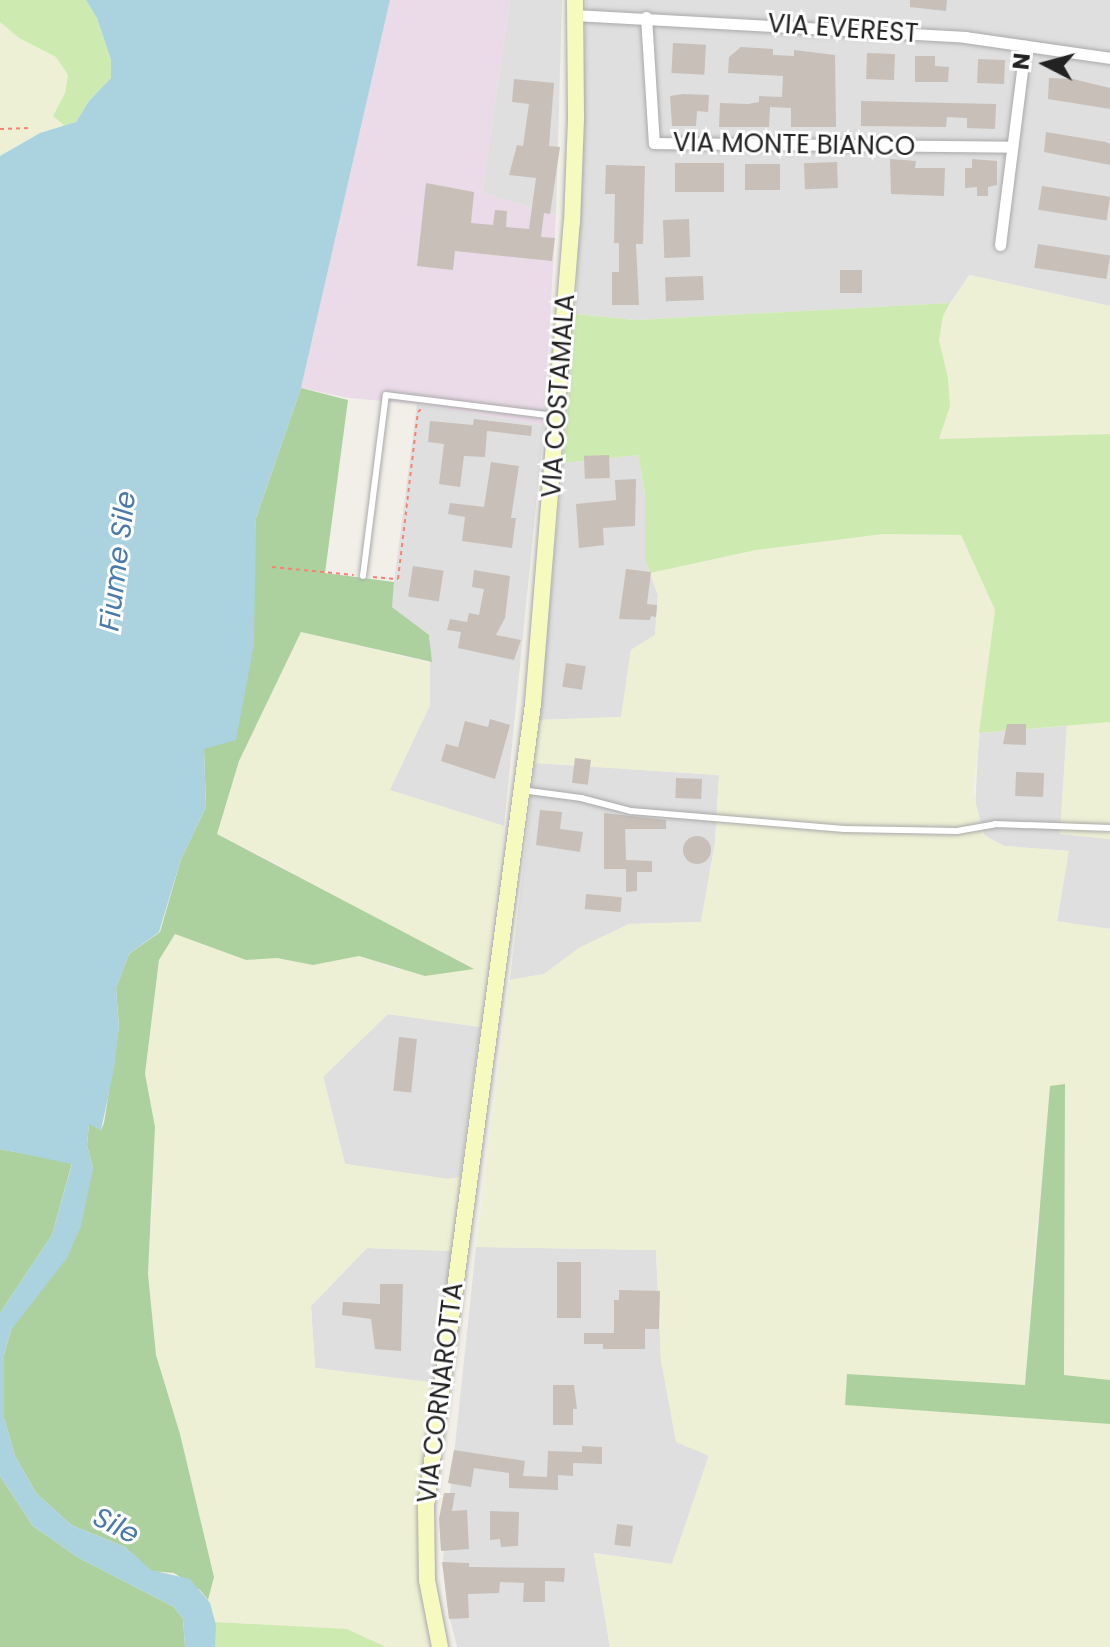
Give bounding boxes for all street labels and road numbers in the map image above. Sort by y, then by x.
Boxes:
street label: VIA EVEREST [767,8,919,50]
street label: VIA MONTE BIANCO [672,127,916,163]
street label: VIA COSTAMALA [536,293,582,499]
street label: VIA CORNAROTTA [412,1281,470,1505]

